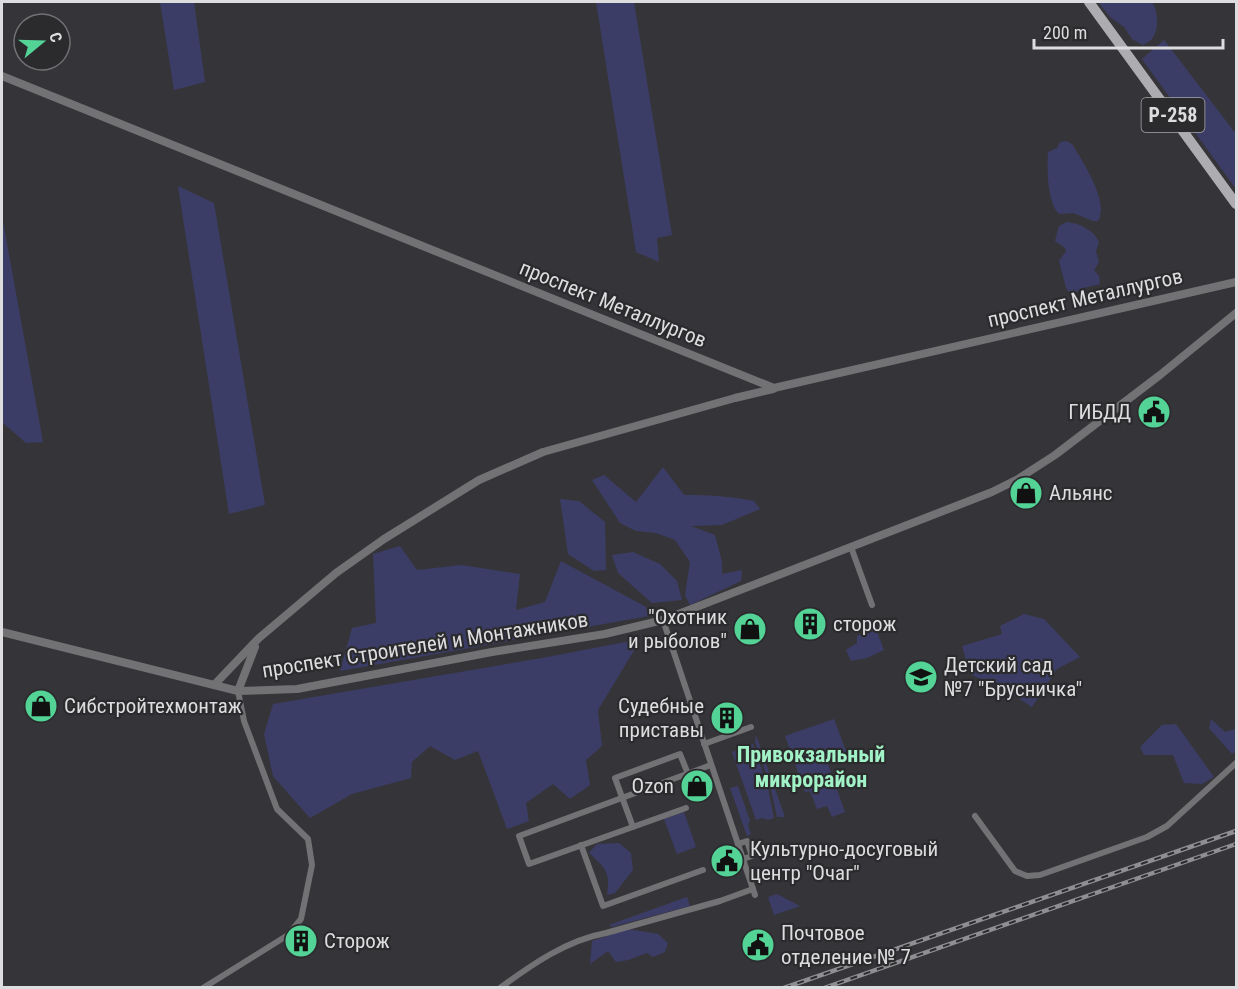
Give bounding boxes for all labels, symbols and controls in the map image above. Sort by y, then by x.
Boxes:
north arrow [12,12,72,72]
scale bar [1034,12,1223,50]
text: 200 m [1043,22,1087,43]
text: С [45,30,66,45]
road number: Р-258 [1142,98,1204,132]
street label: проспект Металлургов [516,256,710,352]
street label: проспект Металлургов [985,264,1185,332]
public building icon: ГИБДД [1136,394,1172,430]
place label: ГИБДД [1068,400,1131,424]
shop icon: Альянс [1008,475,1044,511]
place label: Альянс [1049,481,1113,505]
place label: "Охотник и рыболов" [628,605,727,653]
building icon: сторож [792,606,828,642]
street label: проспект Строителей и Монтажников [260,607,590,683]
shop icon: "Охотник и рыболов" [732,611,768,647]
place label: сторож [833,612,896,636]
place label: Детский сад №7 "Брусничка" [944,653,1082,701]
school or university icon: Детский сад №7 "Брусничка" [903,659,939,695]
shop icon: Сибстройтехмонтаж [23,688,59,724]
place label: Сибстройтехмонтаж [64,694,242,718]
place label: Судебные приставы [618,694,704,742]
building icon: Судебные приставы [709,700,745,736]
district label: Привокзальный микрорайон [737,742,885,792]
shop icon: Ozon [679,768,715,804]
place label: Ozon [632,774,674,798]
place label: Культурно-досуговый центр "Очаг" [750,837,938,885]
public building icon: Культурно-досуговый центр "Очаг" [709,843,745,879]
place label: Почтовое отделение № 7 [781,921,911,969]
building icon: Сторож [283,923,319,959]
public building icon: Почтовое отделение № 7 [740,927,776,963]
place label: Сторож [324,929,390,953]

